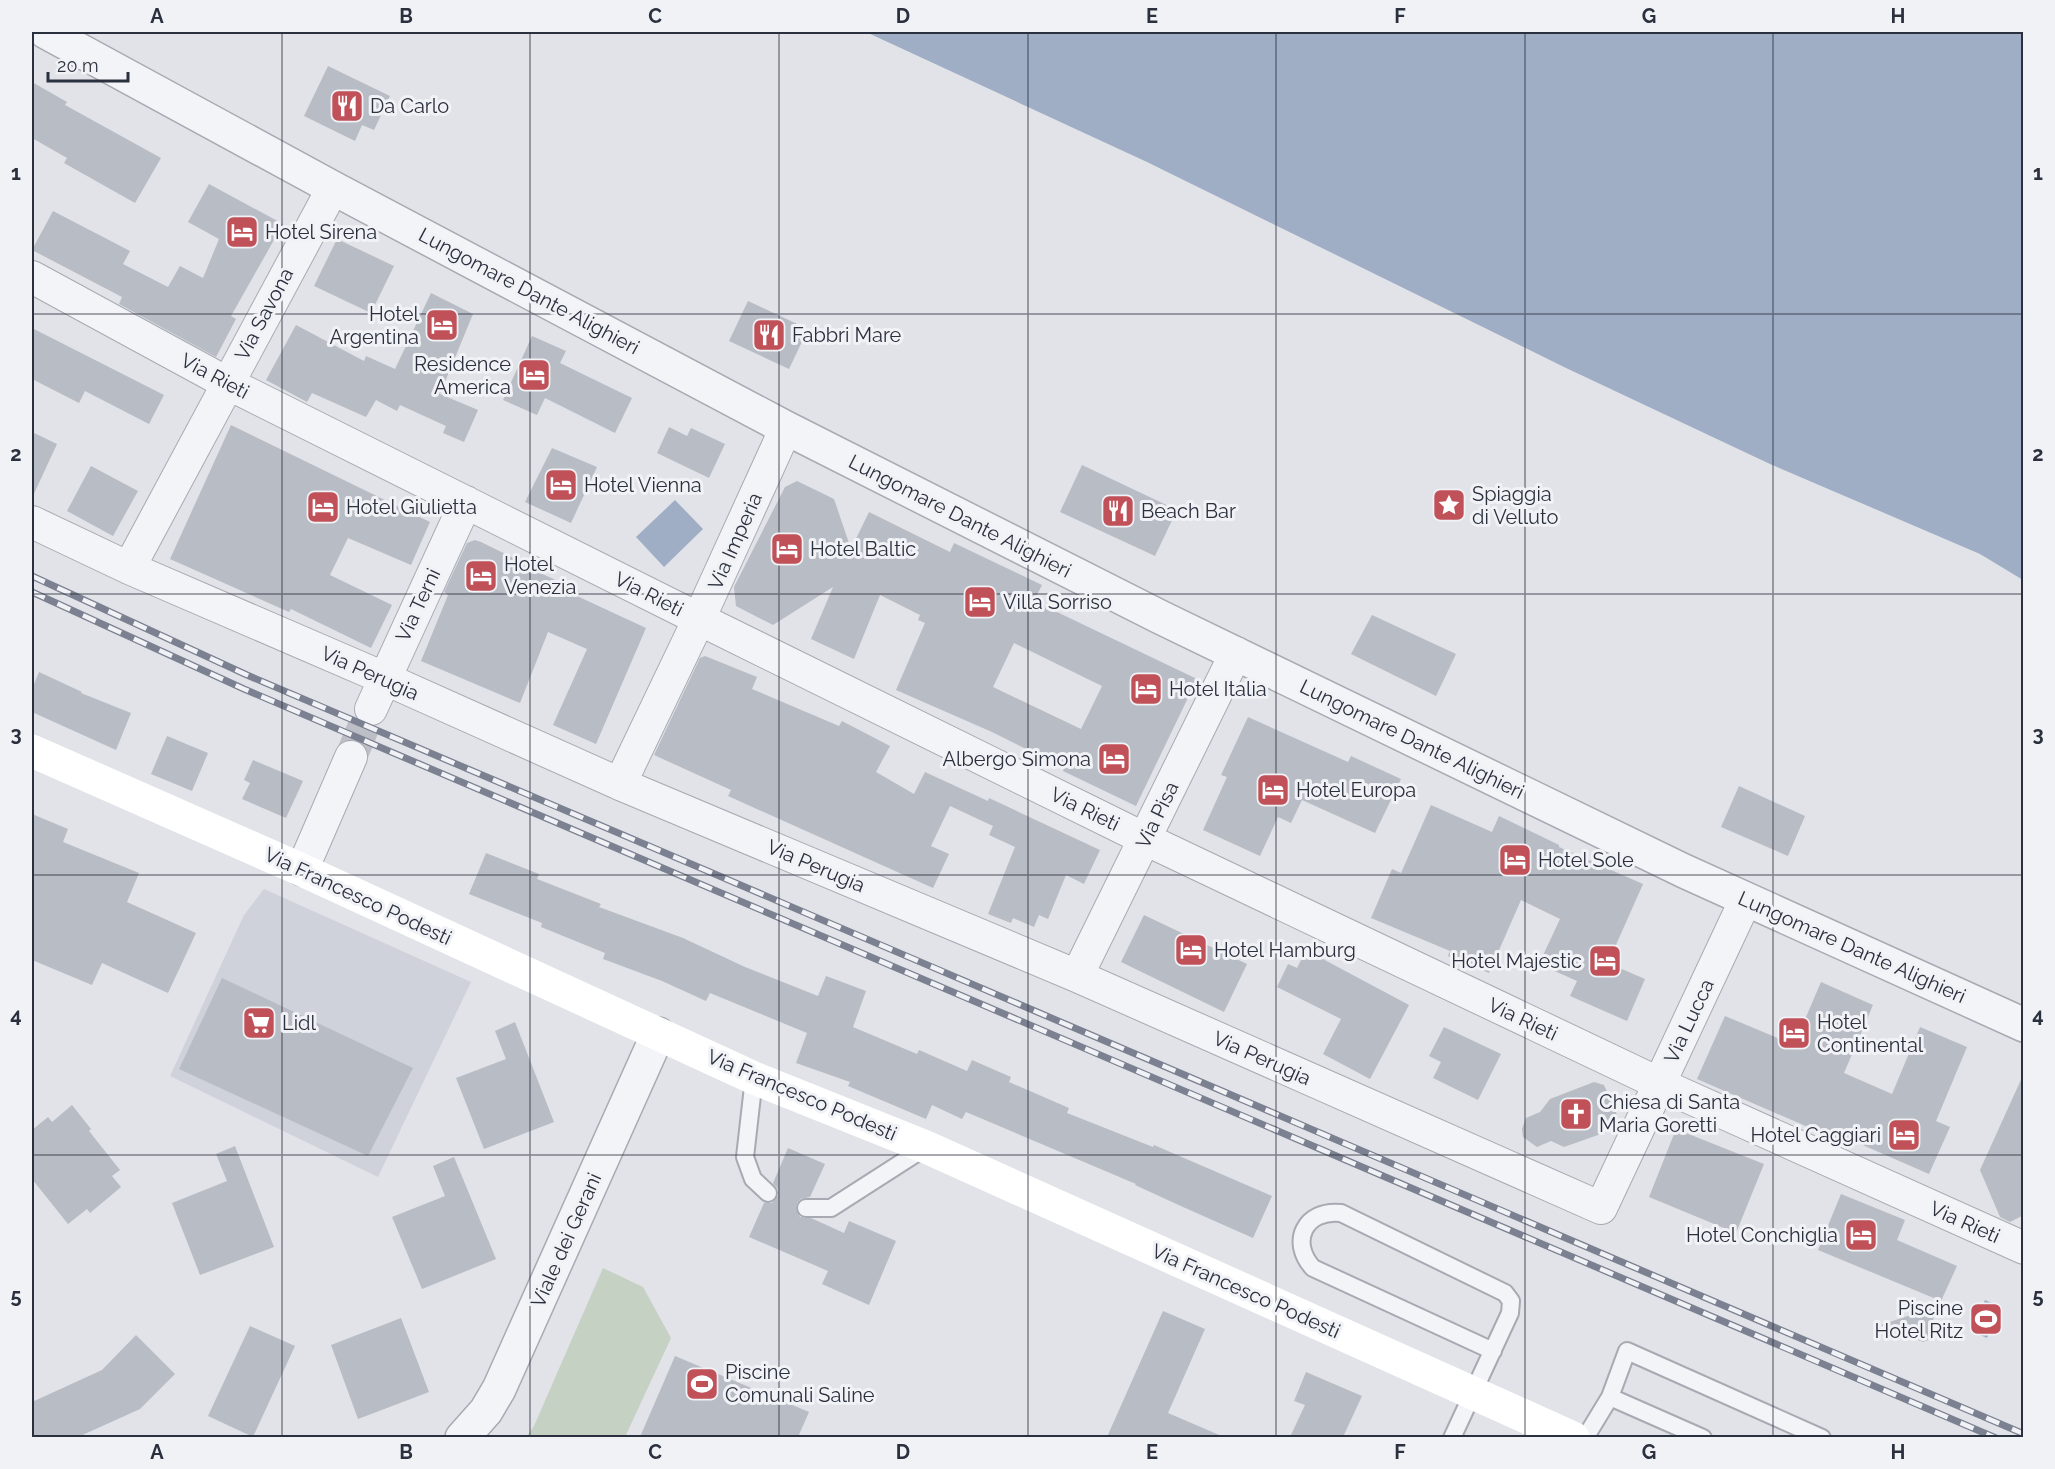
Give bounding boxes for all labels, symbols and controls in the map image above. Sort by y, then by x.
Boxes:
text: A [150,4,164,28]
text: B [399,4,413,28]
text: C [648,4,662,28]
text: D [896,4,910,28]
text: E [1146,4,1158,28]
text: F [1394,4,1406,28]
text: G [1642,4,1656,28]
text: H [1891,4,1905,28]
scale bar [48,45,128,83]
text: 20 m [57,55,99,76]
restaurant icon: Da Carlo [329,88,365,124]
place label: Da Carlo [370,94,449,118]
text: 1 [11,161,21,185]
text: 1 [2033,161,2043,185]
hotel icon: Hotel Sirena [224,214,260,250]
place label: Hotel Sirena [265,220,377,244]
street label: Lungomare Dante Alighieri [415,223,643,359]
street label: Via Savona [230,264,298,364]
place label: Hotel Argentina [329,302,420,349]
hotel icon: Hotel Argentina [424,307,460,343]
restaurant icon: Fabbri Mare [751,317,787,353]
place label: Fabbri Mare [792,323,902,347]
street label: Via Rieti [177,348,253,404]
place label: Residence America [414,352,511,399]
hotel icon: Residence America [516,357,552,393]
text: 2 [10,442,22,466]
text: 2 [2032,442,2044,466]
street label: Lungomare Dante Alighieri [845,449,1075,583]
hotel icon: Hotel Vienna [543,467,579,503]
place label: Hotel Vienna [584,473,702,497]
place label: Spiaggia di Velluto [1472,482,1558,529]
place icon: Spiaggia di Velluto [1431,487,1467,523]
hotel icon: Hotel Giulietta [305,489,341,525]
street label: Via Imperia [703,489,767,593]
restaurant icon: Beach Bar [1100,493,1136,529]
place label: Hotel Giulietta [346,495,477,519]
place label: Beach Bar [1141,499,1236,523]
hotel icon: Hotel Baltic [769,531,805,567]
place label: Hotel Baltic [810,537,916,561]
place label: Hotel Venezia [504,552,576,599]
hotel icon: Hotel Venezia [463,558,499,594]
street label: Via Terni [391,565,445,645]
street label: Via Rieti [611,567,687,621]
hotel icon: Villa Sorriso [962,584,998,620]
place label: Villa Sorriso [1003,590,1112,614]
street label: Via Perugia [317,641,423,705]
hotel icon: Hotel Italia [1128,671,1164,707]
street label: Lungomare Dante Alighieri [1296,674,1528,804]
place label: Hotel Italia [1169,677,1267,701]
text: 3 [10,722,22,746]
text: 3 [2032,722,2044,746]
hotel icon: Albergo Simona [1096,741,1132,777]
place label: Albergo Simona [943,747,1091,771]
hotel icon: Hotel Europa [1255,772,1291,808]
street label: Via Pisa [1131,778,1183,852]
place label: Hotel Europa [1296,778,1416,802]
street label: Via Rieti [1046,782,1124,836]
street label: Via Perugia [763,835,869,897]
street label: Via Francesco Podesti [261,842,455,950]
hotel icon: Hotel Sole [1497,842,1533,878]
place label: Hotel Sole [1538,848,1634,872]
street label: Lungomare Dante Alighieri [1735,886,1969,1008]
hotel icon: Hotel Hamburg [1173,932,1209,968]
place label: Hotel Hamburg [1214,938,1356,962]
hotel icon: Hotel Majestic [1587,943,1623,979]
place label: Hotel Majestic [1451,949,1582,973]
street label: Via Lucca [1659,975,1719,1067]
street label: Via Rieti [1484,992,1562,1046]
text: 4 [10,1003,22,1027]
text: 4 [2032,1003,2044,1027]
supermarket icon: Lidl [241,1005,277,1041]
place label: Hotel Continental [1817,1010,1924,1057]
place label: Lidl [282,1011,316,1035]
hotel icon: Hotel Continental [1776,1015,1812,1051]
street label: Via Perugia [1209,1026,1315,1090]
street label: Via Francesco Podesti [704,1044,900,1146]
place label: Chiesa di Santa Maria Goretti [1599,1090,1740,1137]
church icon: Chiesa di Santa Maria Goretti [1558,1096,1594,1132]
hotel icon: Hotel Caggiari [1886,1117,1922,1153]
place label: Hotel Caggiari [1750,1123,1881,1147]
street label: Viale dei Gerani [526,1169,606,1311]
street label: Via Rieti [1926,1196,2004,1248]
hotel icon: Hotel Conchiglia [1843,1217,1879,1253]
place label: Hotel Conchiglia [1686,1223,1838,1247]
street label: Via Francesco Podesti [1148,1239,1344,1343]
text: 5 [10,1284,22,1308]
text: 5 [2032,1284,2044,1308]
place label: Piscine Hotel Ritz [1875,1296,1963,1343]
sports icon: Piscine Hotel Ritz [1968,1301,2004,1337]
place label: Piscine Comunali Saline [725,1360,875,1407]
sports icon: Piscine Comunali Saline [684,1366,720,1402]
text: A [150,1440,164,1464]
text: B [399,1440,413,1464]
text: C [648,1440,662,1464]
text: D [896,1440,910,1464]
text: E [1146,1440,1158,1464]
text: F [1394,1440,1406,1464]
text: G [1642,1440,1656,1464]
text: H [1891,1440,1905,1464]

